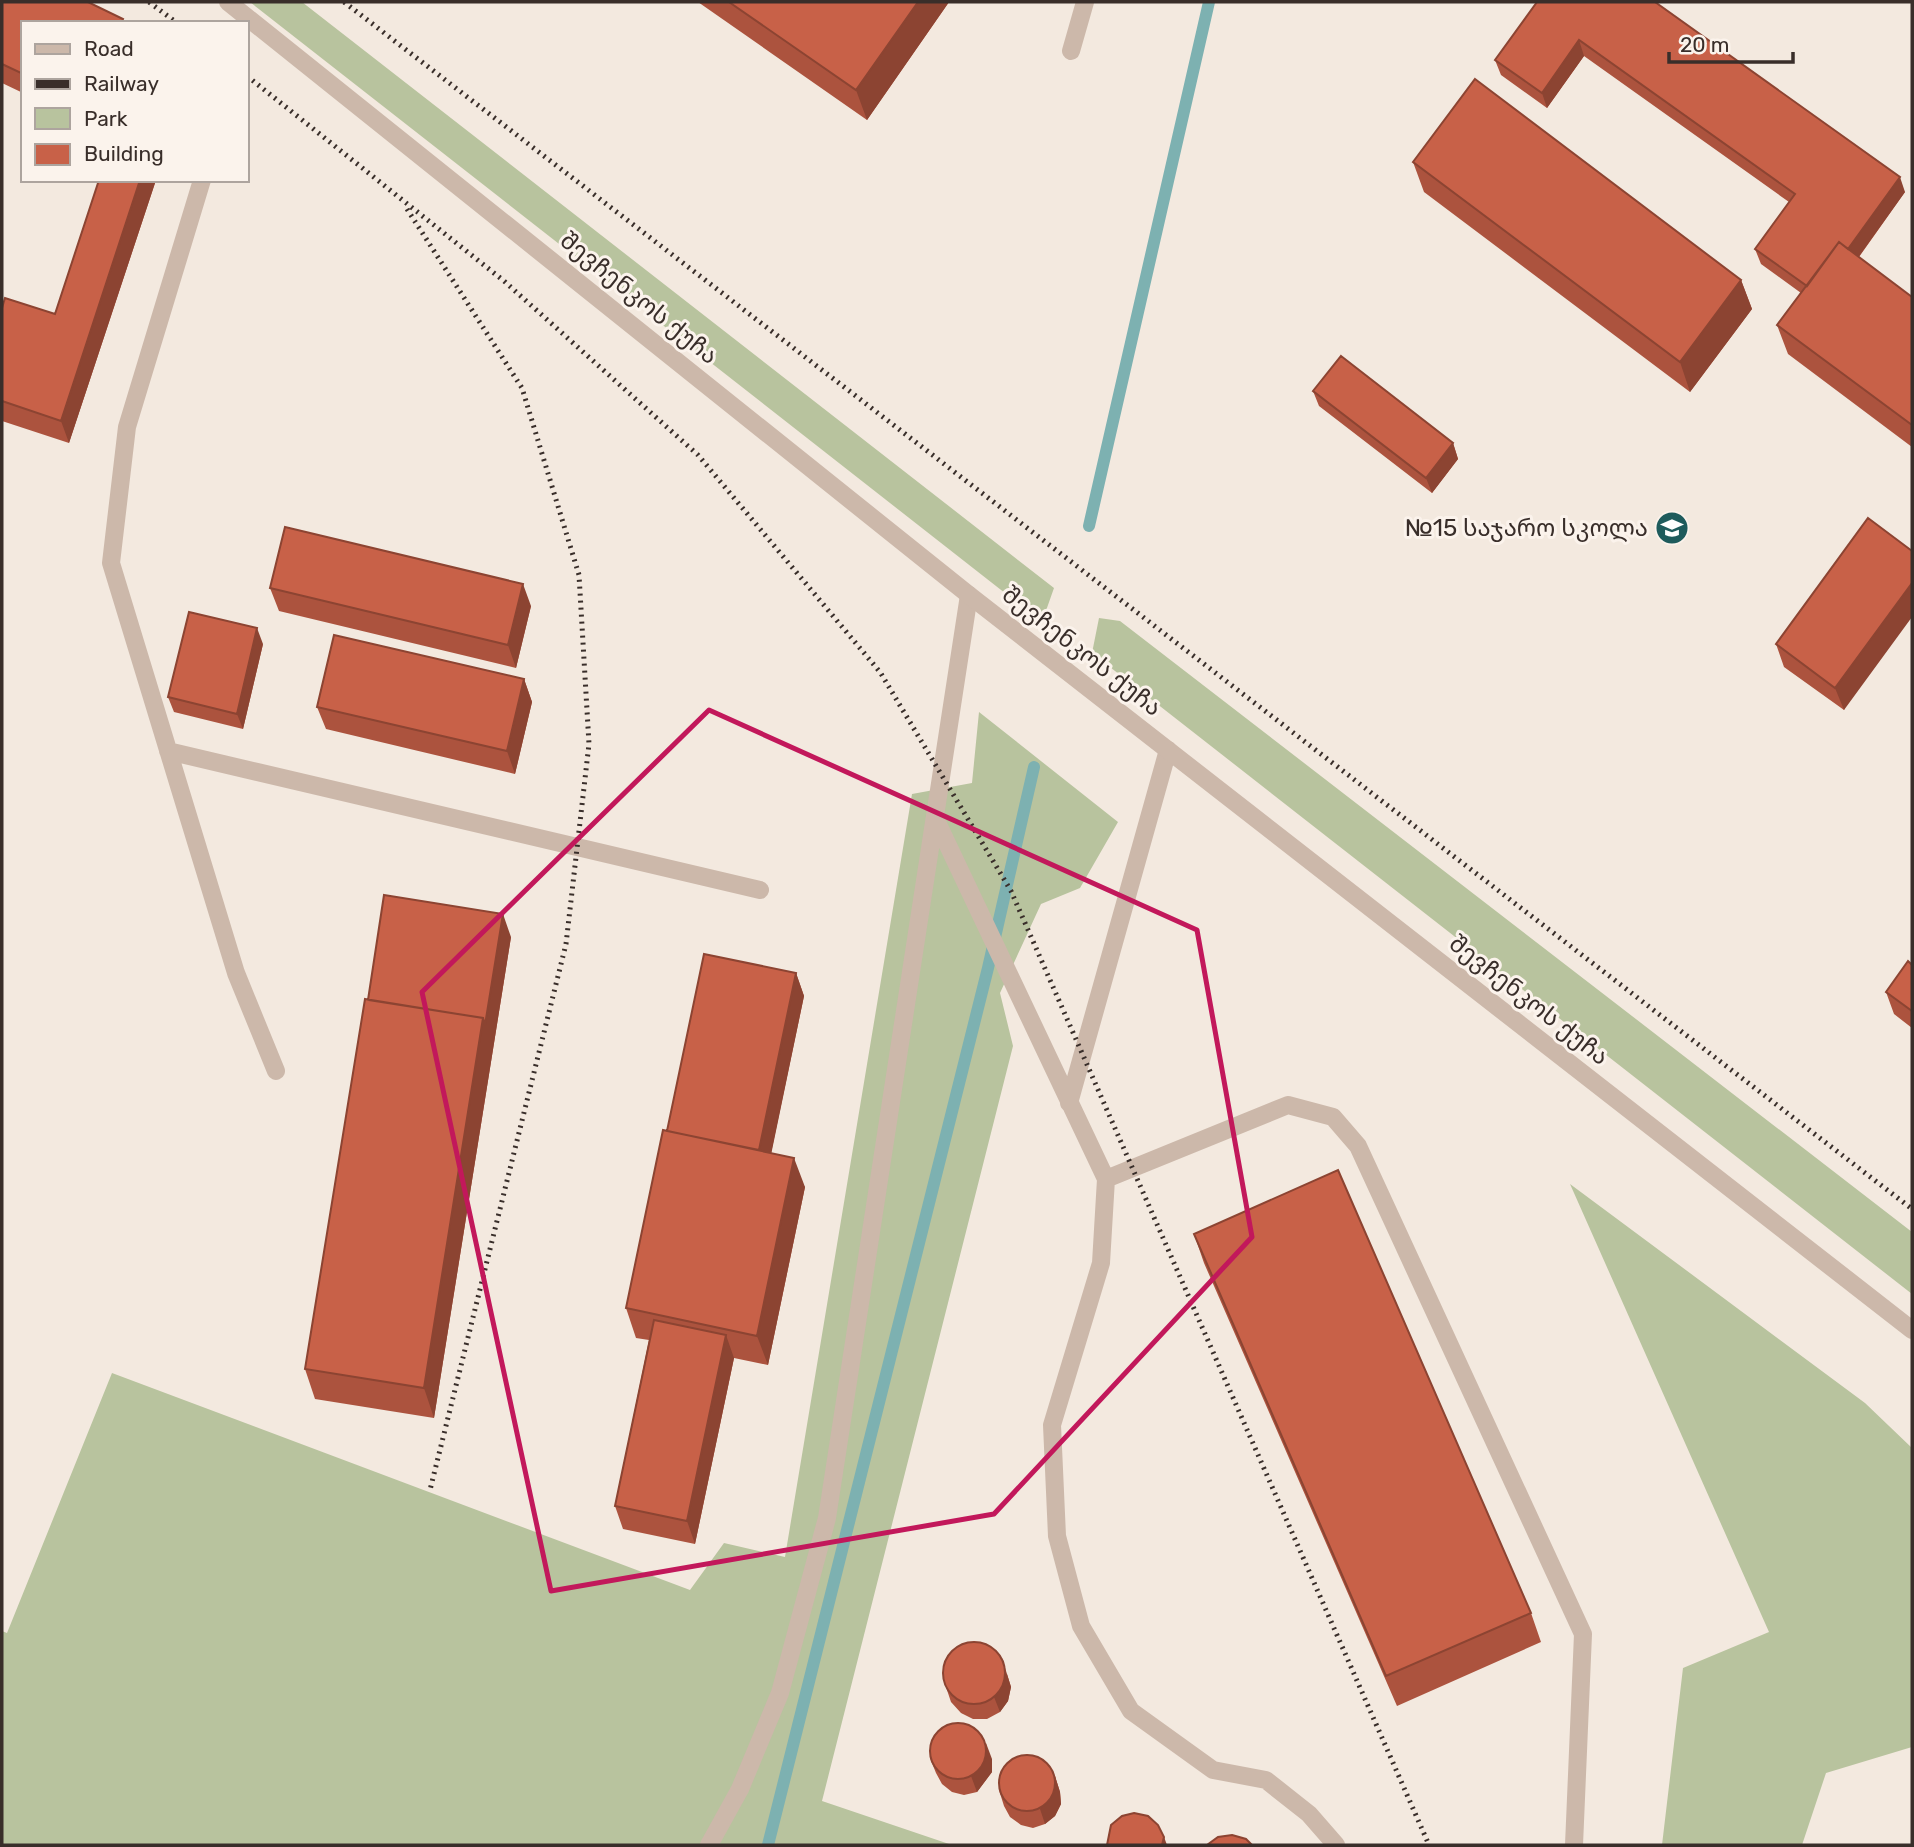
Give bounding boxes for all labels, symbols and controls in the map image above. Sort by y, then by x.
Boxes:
legend [21,21,248,182]
scale bar [1669,21,1793,65]
text: 20 m [1680,32,1729,57]
text: Road [84,36,134,61]
text: Railway [84,71,159,96]
text: Park [84,106,128,131]
text: Building [84,141,164,166]
street label: შევჩენკოს ქუჩა [555,226,723,370]
school or university icon: №15 საჯარო სკოლა [1653,509,1691,547]
place label: №15 საჯარო სკოლა [1405,514,1648,542]
street label: შევჩენკოს ქუჩა [997,580,1167,722]
street label: შევჩენკოს ქუჩა [1444,929,1614,1071]

